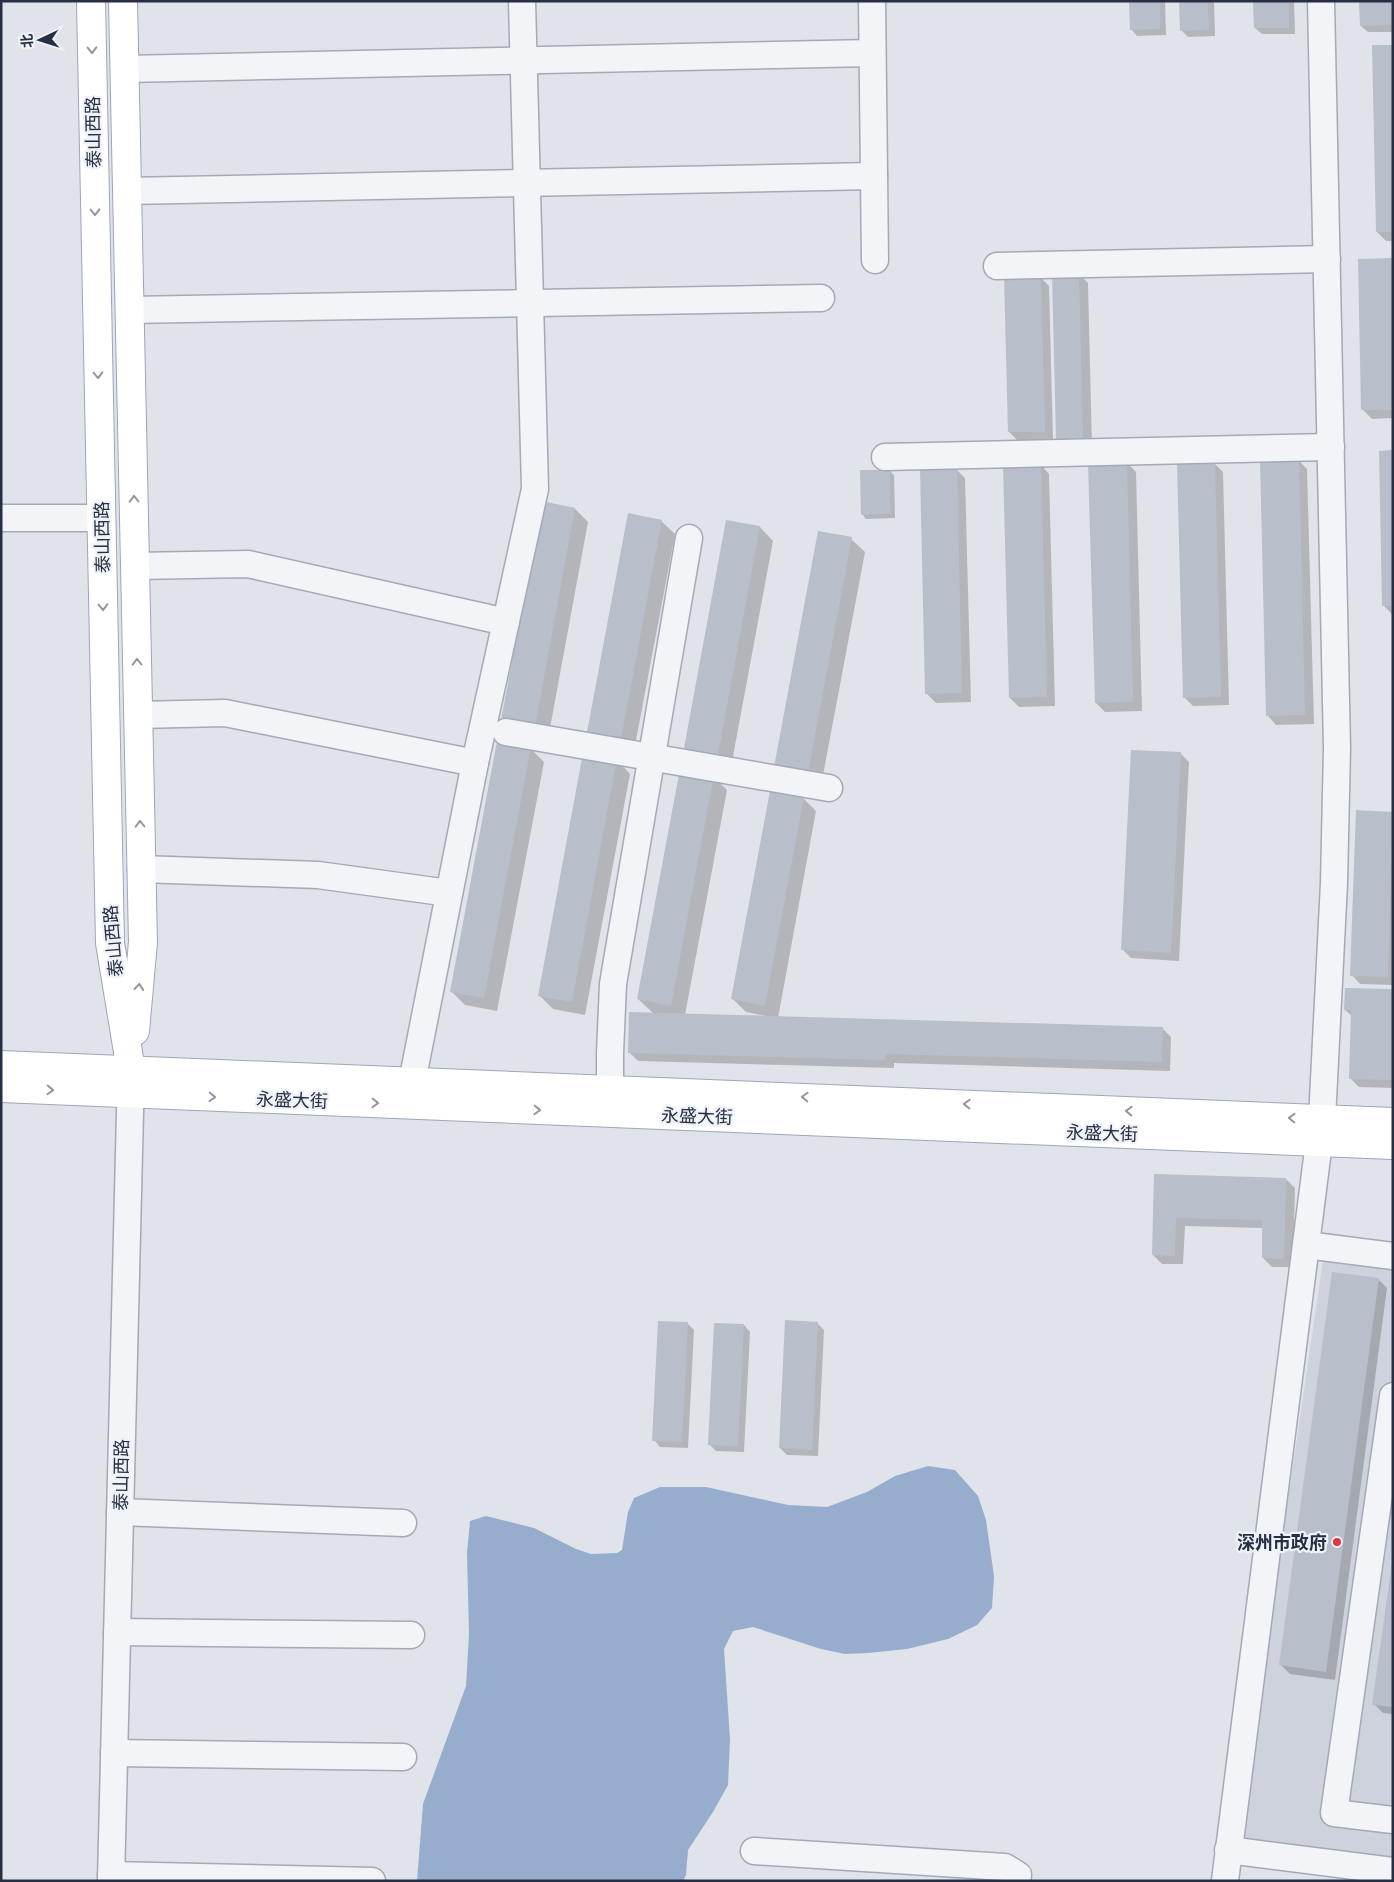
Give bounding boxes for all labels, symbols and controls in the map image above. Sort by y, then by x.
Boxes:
north arrow [15,15,65,65]
text: 北 [19,33,36,48]
one-way arrow [86,46,97,54]
street label: 泰山西路 [82,96,104,168]
one-way arrow [90,209,100,217]
one-way arrow [93,371,104,379]
one-way arrow [129,495,139,503]
street label: 泰山西路 [91,501,113,573]
one-way arrow [98,604,108,612]
one-way arrow [132,658,142,666]
one-way arrow [135,820,146,828]
street label: 泰山西路 [99,904,127,978]
one-way arrow [133,982,144,990]
one-way arrow [46,1085,54,1095]
street label: 永盛大街 [256,1088,328,1112]
one-way arrow [209,1091,217,1102]
one-way arrow [800,1092,808,1103]
one-way arrow [371,1098,379,1108]
one-way arrow [963,1099,970,1109]
one-way arrow [533,1104,541,1115]
street label: 永盛大街 [661,1104,733,1128]
one-way arrow [1125,1105,1133,1116]
one-way arrow [1287,1112,1295,1123]
street label: 永盛大街 [1066,1121,1138,1145]
street label: 泰山西路 [110,1439,132,1511]
place label: 深州市政府 [1237,1532,1327,1553]
marker: 深州市政府 [1331,1536,1343,1548]

